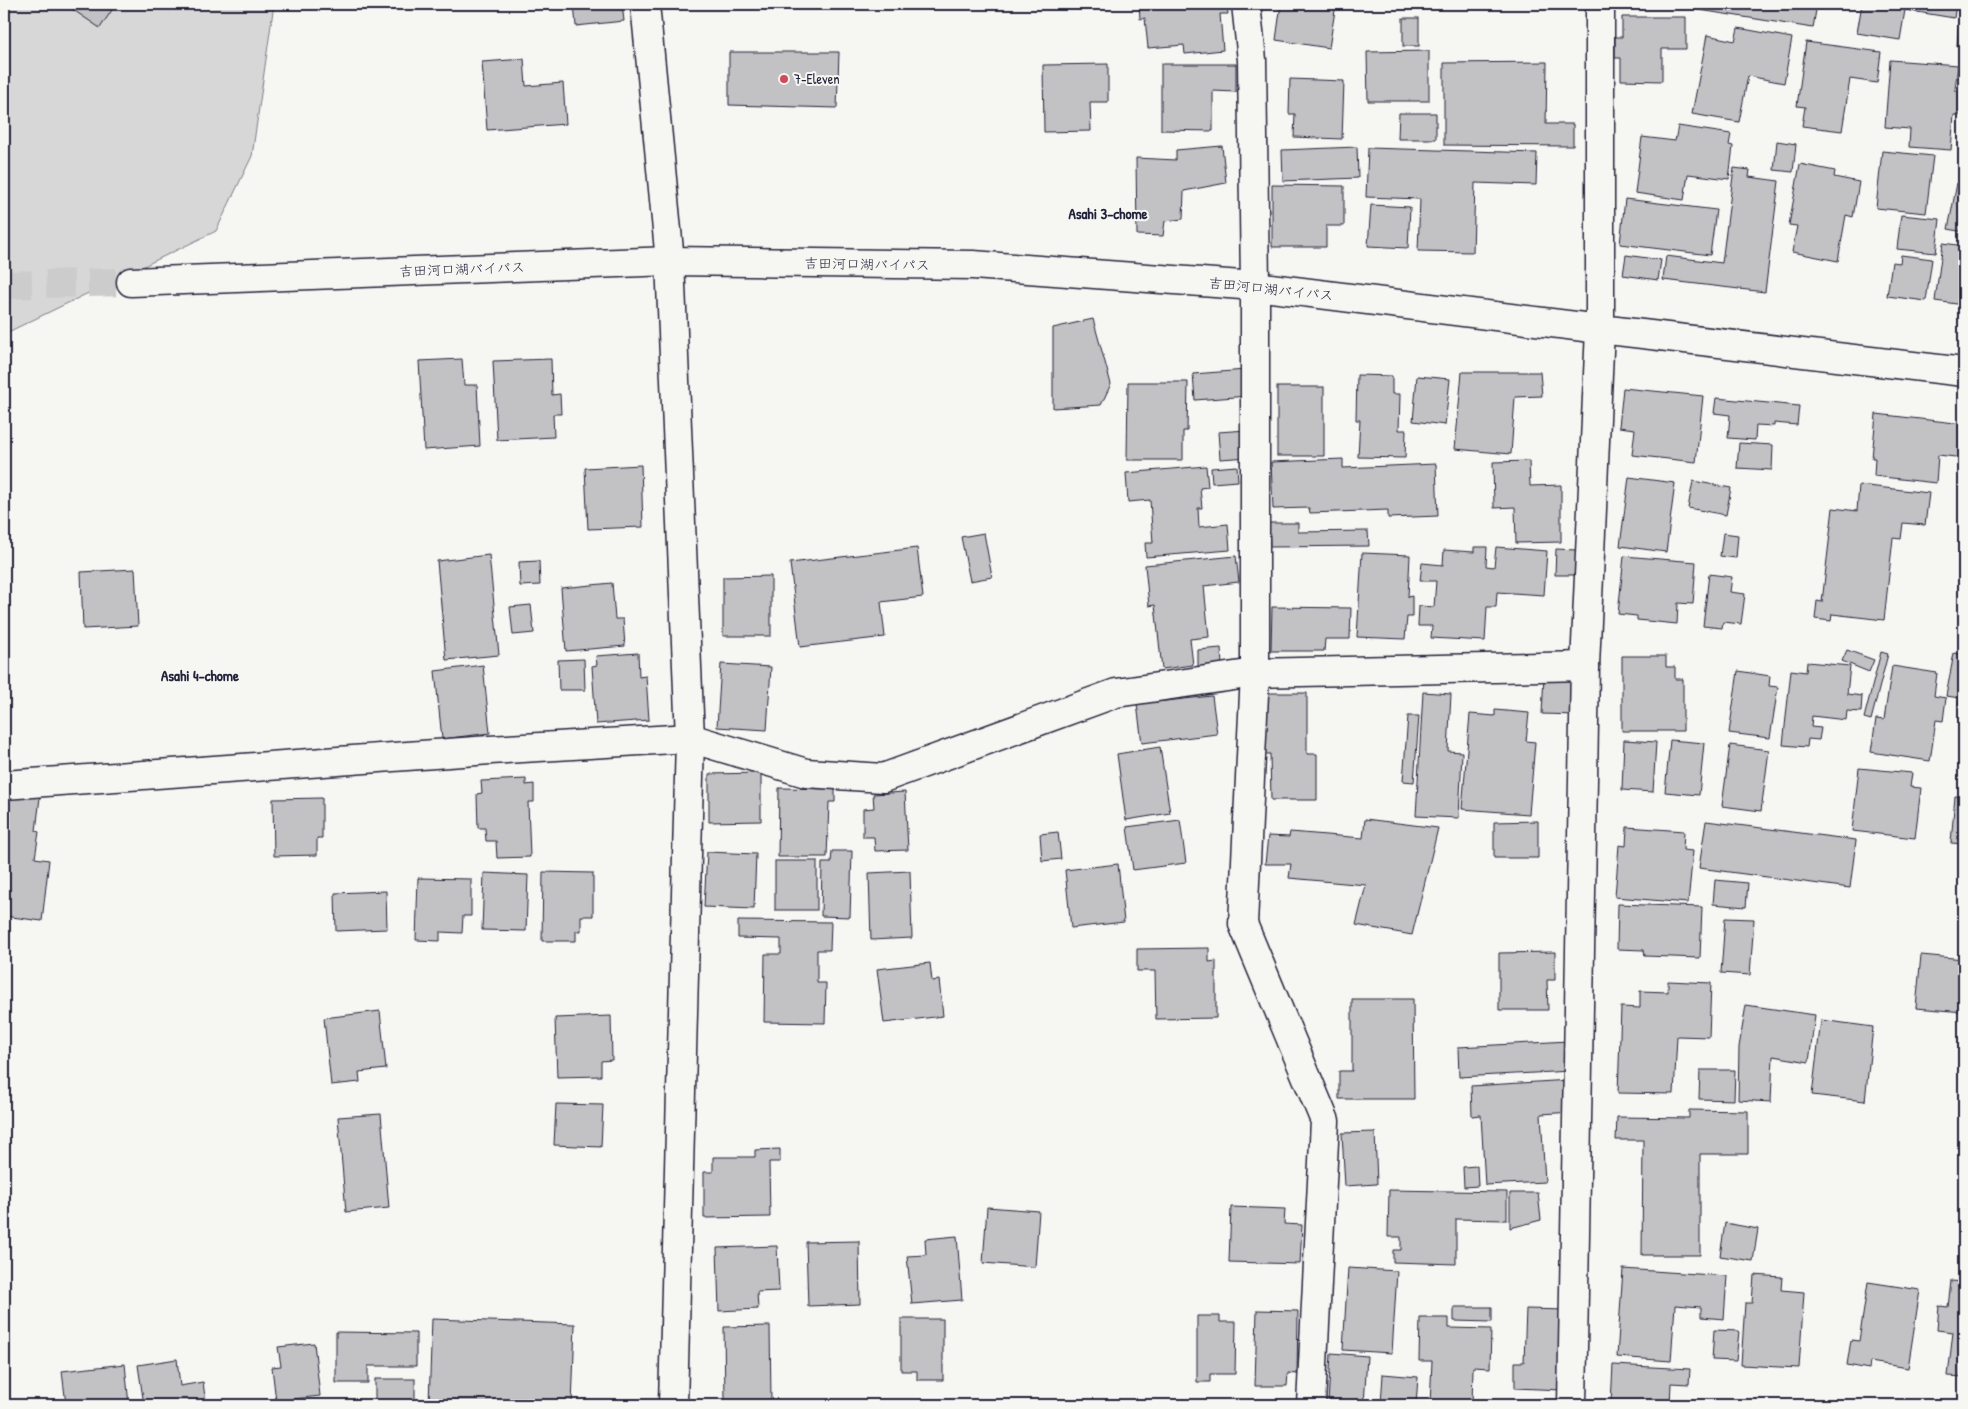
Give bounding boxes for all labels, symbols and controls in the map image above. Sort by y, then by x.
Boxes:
place label: 7-Eleven [794,69,840,88]
marker: 7-Eleven [778,73,790,85]
district label: Asahi 3-chome [1068,203,1148,224]
street label: 吉田河口湖バイパス [804,253,930,274]
street label: 吉田河口湖バイパス [399,257,525,280]
street label: 吉田河口湖バイパス [1208,272,1335,305]
district label: Asahi 4-chome [161,665,239,686]

